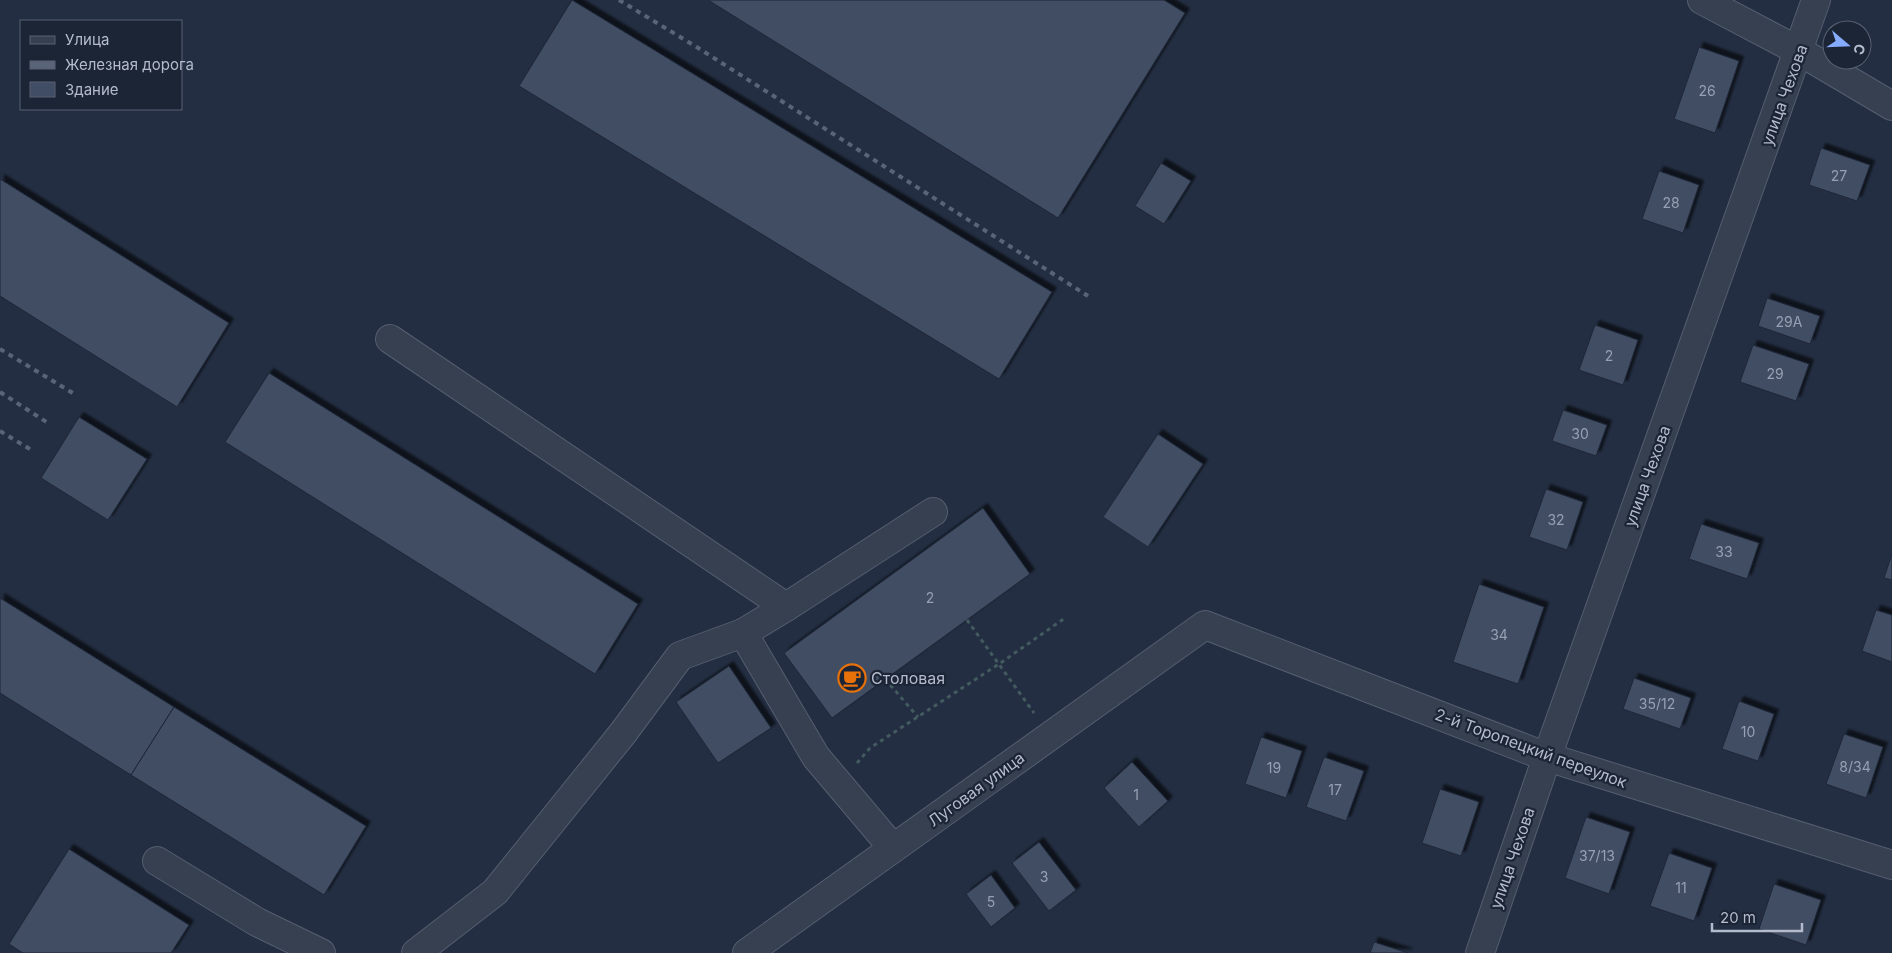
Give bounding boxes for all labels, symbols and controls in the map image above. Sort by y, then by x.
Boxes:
legend [20,20,182,110]
north arrow [1822,20,1872,70]
text: Улица [65,30,109,49]
street label: улица Чехова [1756,42,1812,148]
text: С [1850,42,1869,57]
text: Железная дорога [65,55,194,74]
text: Здание [65,80,119,99]
house number: 26 [1698,82,1716,99]
house number: 27 [1831,167,1847,184]
house number: 28 [1662,194,1680,211]
house number: 29А [1776,313,1803,330]
house number: 2 [1605,347,1613,364]
house number: 29 [1766,365,1784,382]
street label: улица Чехова [1619,423,1675,529]
house number: 30 [1571,425,1589,442]
house number: 32 [1547,511,1565,528]
house number: 33 [1715,543,1733,560]
house number: 2 [926,589,934,606]
house number: 34 [1490,626,1508,643]
cafe icon: Столовая [837,663,867,693]
place label: Столовая [871,668,945,688]
house number: 35/12 [1639,695,1675,712]
street label: 2-й Торопецкий переулок [1432,704,1630,792]
house number: 10 [1741,723,1755,740]
street label: Луговая улица [924,747,1028,831]
house number: 8/34 [1839,758,1871,775]
house number: 19 [1267,759,1281,776]
house number: 17 [1328,781,1342,798]
house number: 1 [1133,786,1139,803]
street label: улица Чехова [1485,805,1539,911]
house number: 37/13 [1579,847,1615,864]
house number: 3 [1040,868,1048,885]
house number: 11 [1675,879,1687,896]
house number: 5 [987,893,995,910]
scale bar [1712,900,1802,932]
text: 20 m [1720,908,1756,927]

